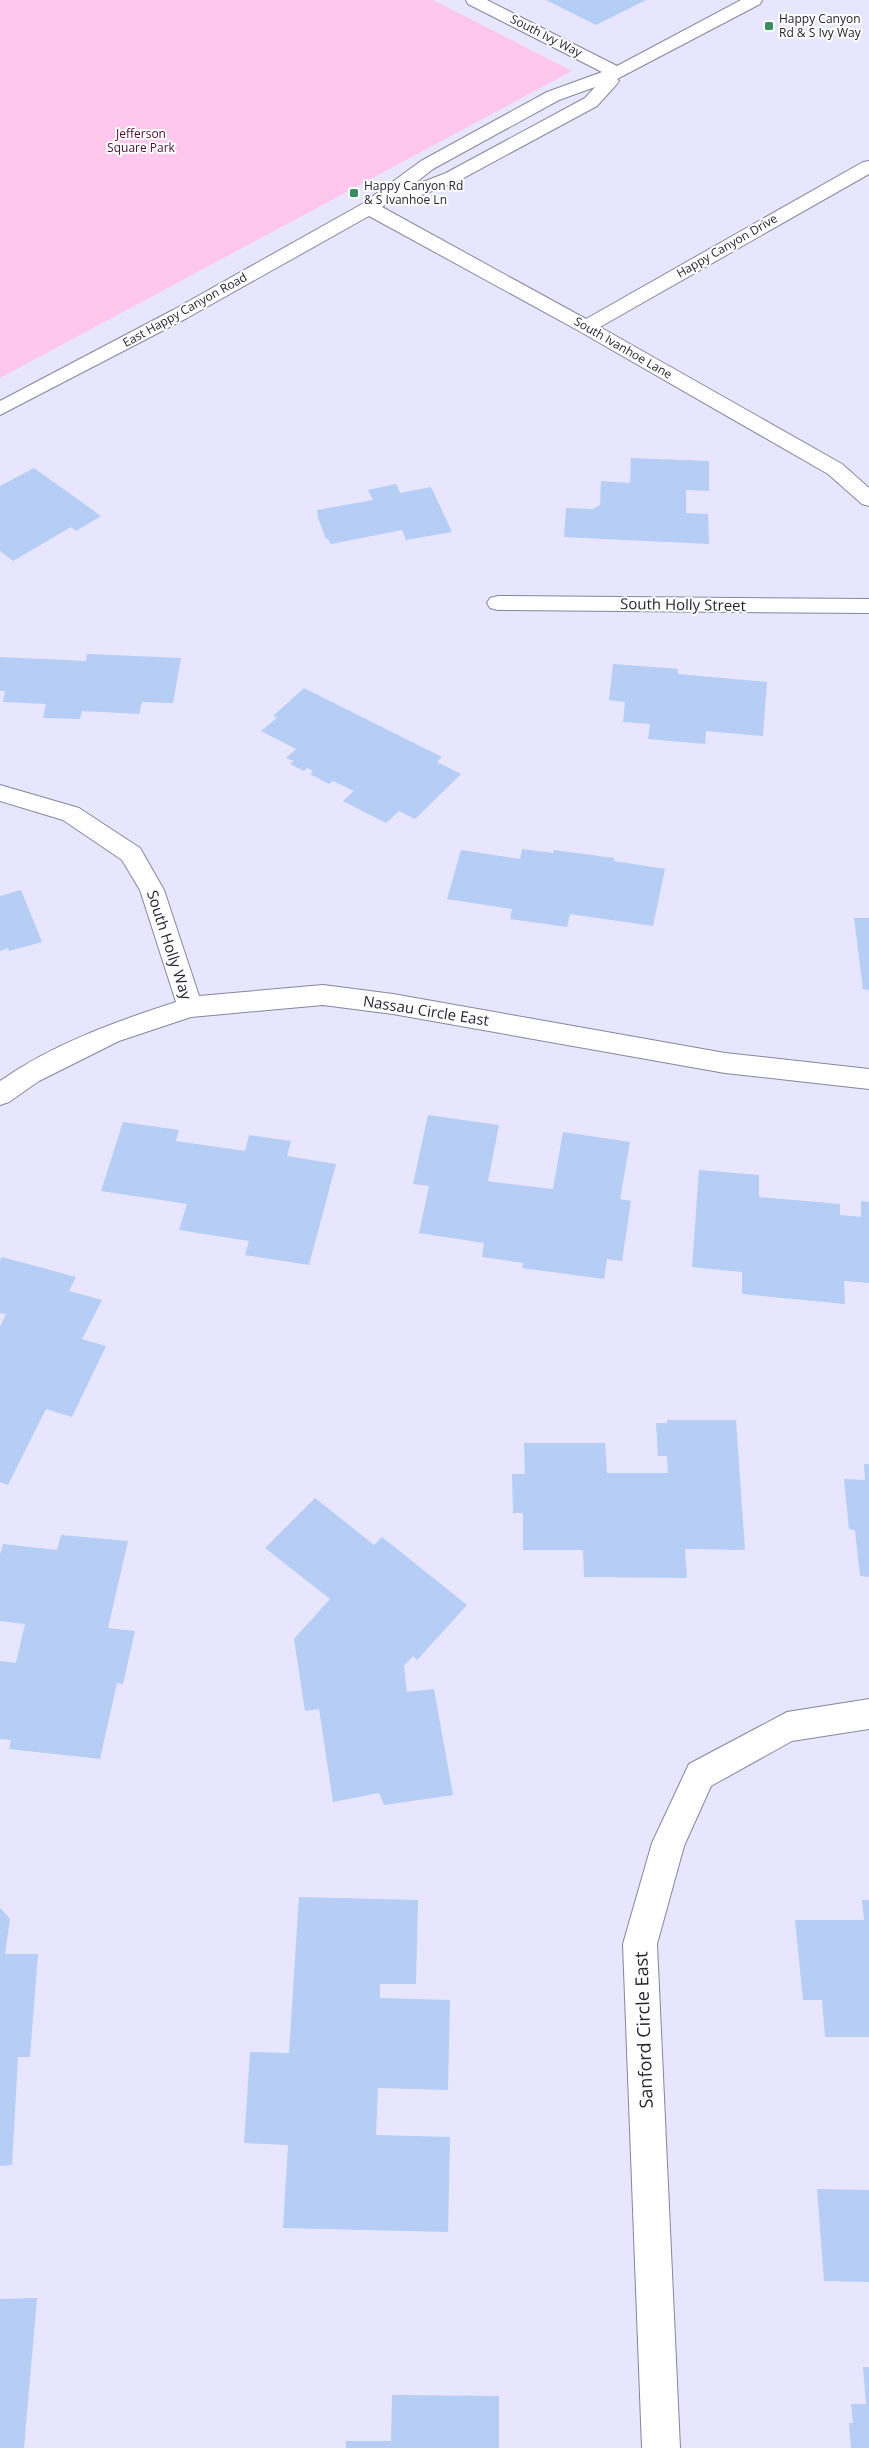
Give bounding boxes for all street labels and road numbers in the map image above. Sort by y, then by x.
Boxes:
street label: South Ivy Way [508,10,586,61]
street label: Happy Canyon Drive [673,210,781,281]
street label: East Happy Canyon Road [120,268,250,351]
street label: South Ivanhoe Lane [571,313,676,383]
street label: South Holly Street [620,593,746,615]
street label: South Holly Way [143,888,197,1002]
street label: Nassau Circle East [362,990,491,1030]
street label: Sanford Circle East [628,1951,658,2109]

